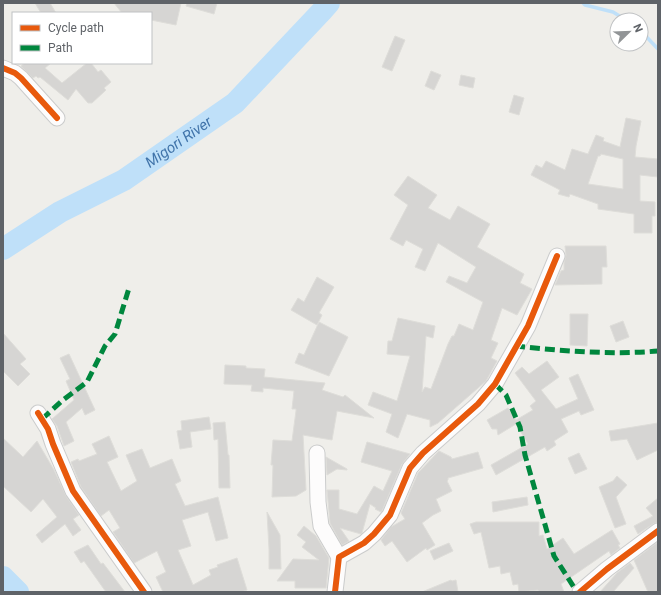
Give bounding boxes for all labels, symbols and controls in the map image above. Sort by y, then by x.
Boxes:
legend [12,12,152,64]
north arrow [609,12,649,52]
text: Cycle path [48,21,104,35]
text: N [630,22,645,35]
text: Path [48,41,73,55]
water label: Migori River [142,112,216,171]

